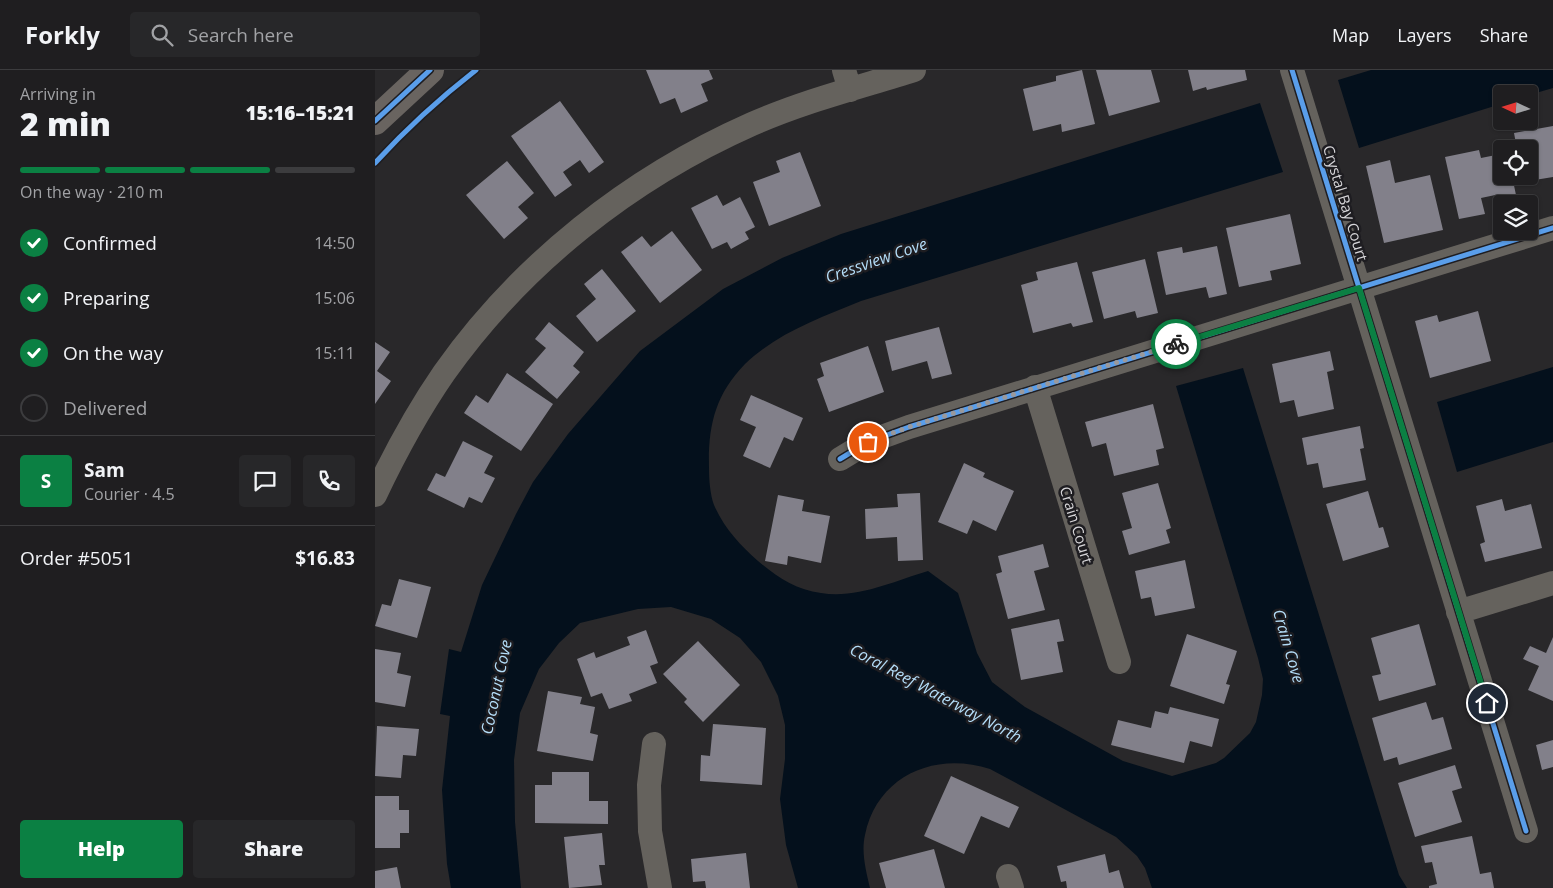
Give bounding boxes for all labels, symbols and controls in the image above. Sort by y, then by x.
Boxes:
search box [130,12,480,57]
text: Forkly [25,18,100,51]
icon: search [148,21,176,49]
text: Search here [188,22,294,48]
text: Map [1332,23,1369,47]
text: Layers [1397,23,1452,47]
text: Share [1480,23,1528,47]
text: Arriving in [20,83,96,105]
north arrow [1493,85,1537,130]
map controls [1493,85,1538,240]
text: 15:16–15:21 [245,100,355,126]
text: 2 min [20,102,111,145]
button: locate [1493,140,1538,185]
street label: Crystal Bay Court [1319,143,1373,263]
text: On the way · 210 m [20,181,163,203]
button: layers [1493,195,1538,240]
icon: check [20,229,48,257]
text: Confirmed [63,230,157,256]
text: 14:50 [314,232,355,254]
water label: Cressview Cove [822,232,930,288]
icon: check [20,284,48,312]
text: Preparing [63,285,150,311]
text: 15:06 [314,287,355,309]
courier [1151,319,1201,369]
icon: bike [1162,330,1190,358]
icon: check [20,339,48,367]
text: On the way [63,340,163,366]
text: 15:11 [314,342,355,364]
text: Delivered [63,395,147,421]
pin [847,421,889,463]
icon: bag [854,428,882,456]
button: chat [239,455,291,507]
button: phone [303,455,355,507]
text: Sam [84,457,125,483]
text: S [41,468,51,494]
text: Courier · 4.5 [84,483,175,505]
street label: Crain Court [1056,484,1098,566]
text: Order #5051 [20,545,133,571]
text: $16.83 [295,545,355,571]
water label: Crain Cove [1268,606,1310,686]
water label: Coconut Cove [475,638,517,736]
water label: Coral Reef Waterway North [846,638,1026,748]
pin [1466,682,1508,724]
icon: home [1473,689,1501,717]
button: Help [20,820,183,878]
button: Share [193,820,355,878]

